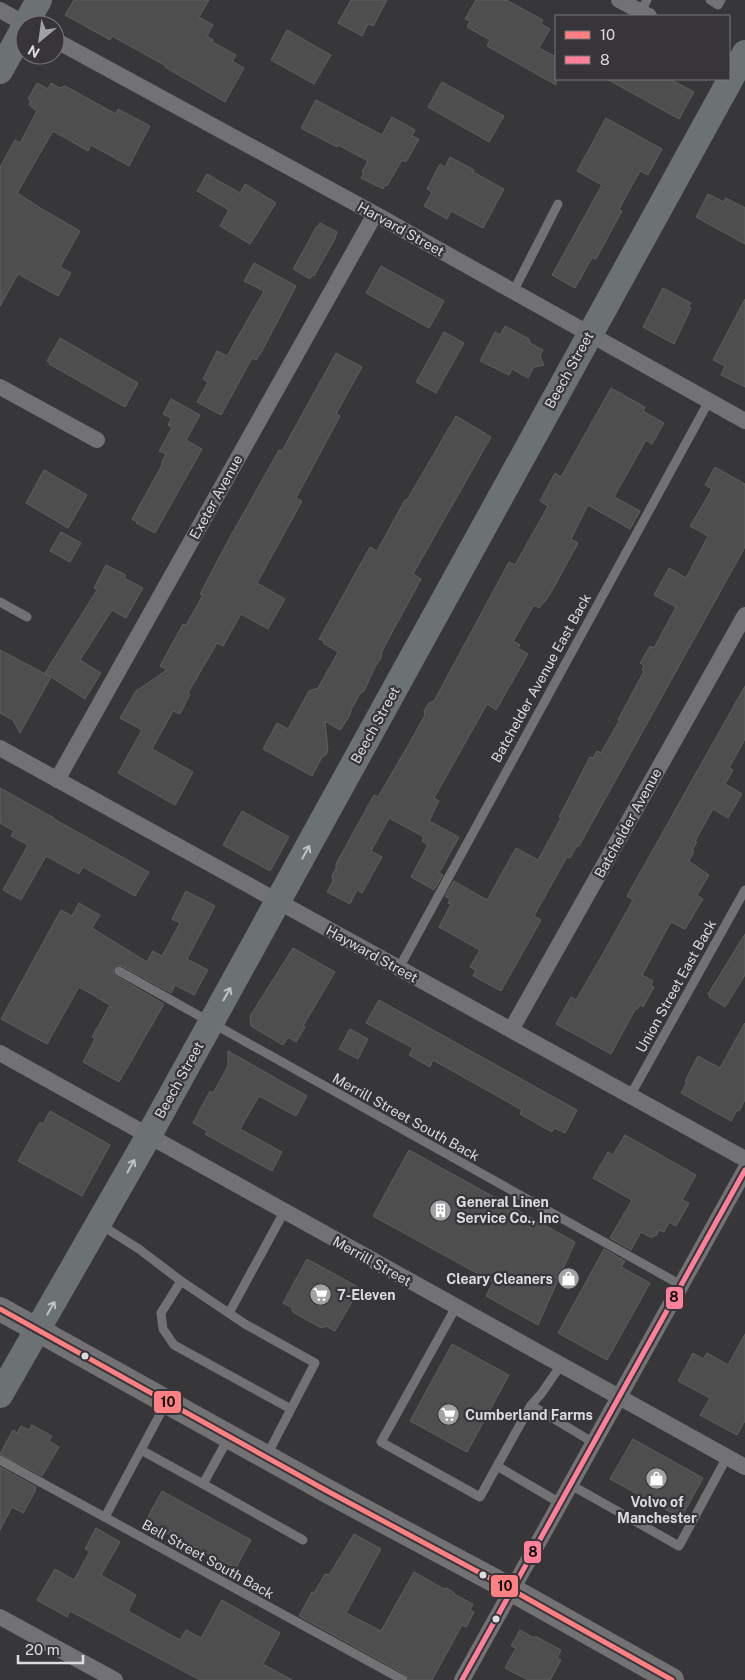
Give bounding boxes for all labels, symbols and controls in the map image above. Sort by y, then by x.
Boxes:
north arrow [15,15,65,65]
legend [555,15,730,80]
text: 10 [600,26,615,43]
text: N [25,42,42,61]
text: 8 [600,51,610,68]
street label: Harvard Street [355,199,447,259]
street label: Beech Street [541,329,597,411]
street label: Exeter Avenue [186,452,246,542]
street label: Batchelder Avenue East Back [488,591,594,765]
street label: Beech Street [347,684,403,766]
street label: Batchelder Avenue [591,765,665,881]
one-way arrow [301,844,311,859]
street label: Union Street East Back [633,917,719,1055]
street label: Hayward Street [323,922,421,986]
one-way arrow [222,986,232,1001]
street label: Beech Street [151,1039,207,1121]
street label: Merrill Street South Back [330,1070,482,1164]
one-way arrow [127,1160,137,1174]
place label: General Linen Service Co., Inc [456,1194,559,1226]
building icon: General Linen Service Co., Inc [428,1198,452,1222]
street label: Merrill Street [330,1233,414,1289]
shop icon: Cleary Cleaners [557,1267,581,1291]
place label: Cleary Cleaners [446,1271,553,1287]
supermarket icon: 7-Eleven [309,1283,333,1307]
line badge: 8 [665,1286,684,1310]
place label: 7-Eleven [337,1287,396,1303]
text: 8 [669,1289,679,1305]
one-way arrow [46,1301,56,1315]
unlabelled marker [80,1351,90,1361]
line badge: 10 [153,1390,182,1414]
text: 10 [160,1394,176,1410]
supermarket icon: Cumberland Farms [437,1403,461,1427]
place label: Cumberland Farms [465,1407,593,1423]
shop icon: Volvo of Manchester [645,1467,669,1491]
place label: Volvo of Manchester [617,1494,697,1526]
street label: Bell Street South Back [139,1516,277,1602]
line badge: 8 [523,1540,542,1564]
text: 8 [528,1544,538,1560]
unlabelled marker [478,1570,488,1580]
line badge: 10 [490,1574,519,1598]
text: 10 [497,1578,513,1594]
unlabelled marker [491,1614,501,1624]
scale bar [18,1632,82,1664]
text: 20 m [25,1641,60,1658]

